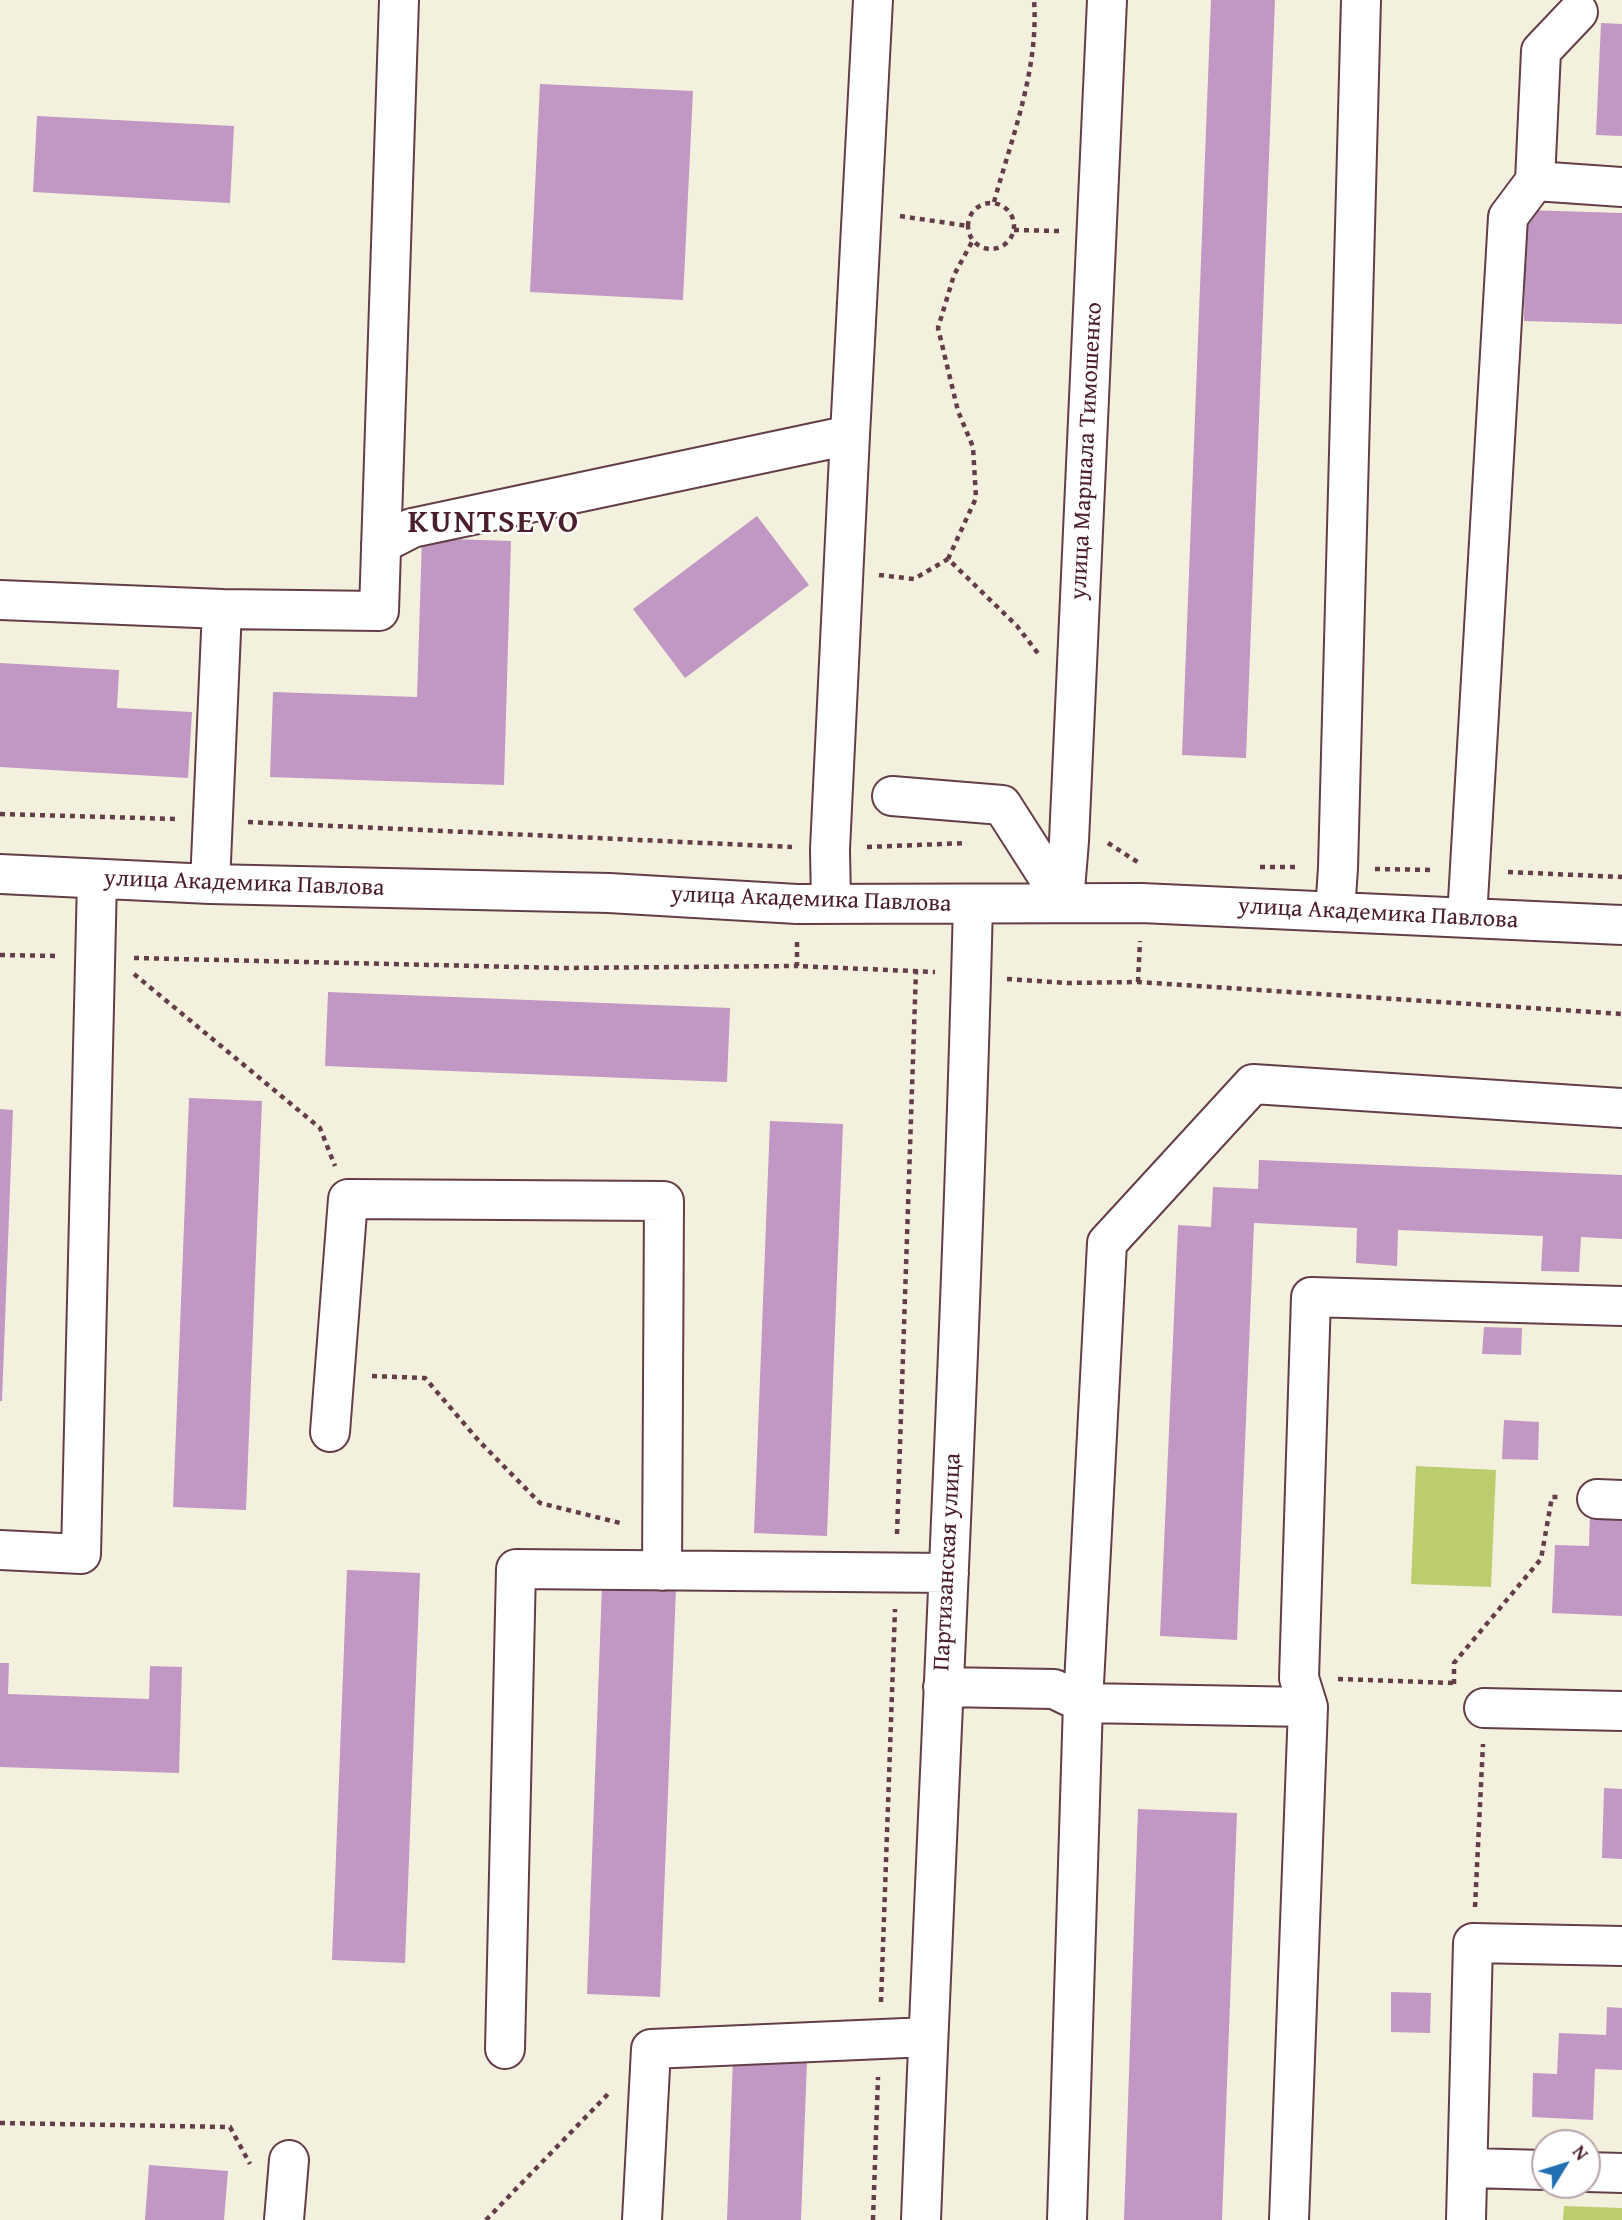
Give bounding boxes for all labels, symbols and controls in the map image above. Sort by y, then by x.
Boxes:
street label: улица Маршала Тимошенко [1065,301,1109,601]
district label: KUNTSEVO [409,505,579,543]
street label: улица Академика Павлова [103,865,385,903]
street label: улица Академика Павлова [670,881,952,919]
street label: улица Академика Павлова [1237,892,1519,936]
street label: Партизанская улица [928,1452,968,1672]
north arrow [1531,2129,1601,2199]
text: N [1566,2139,1596,2166]

